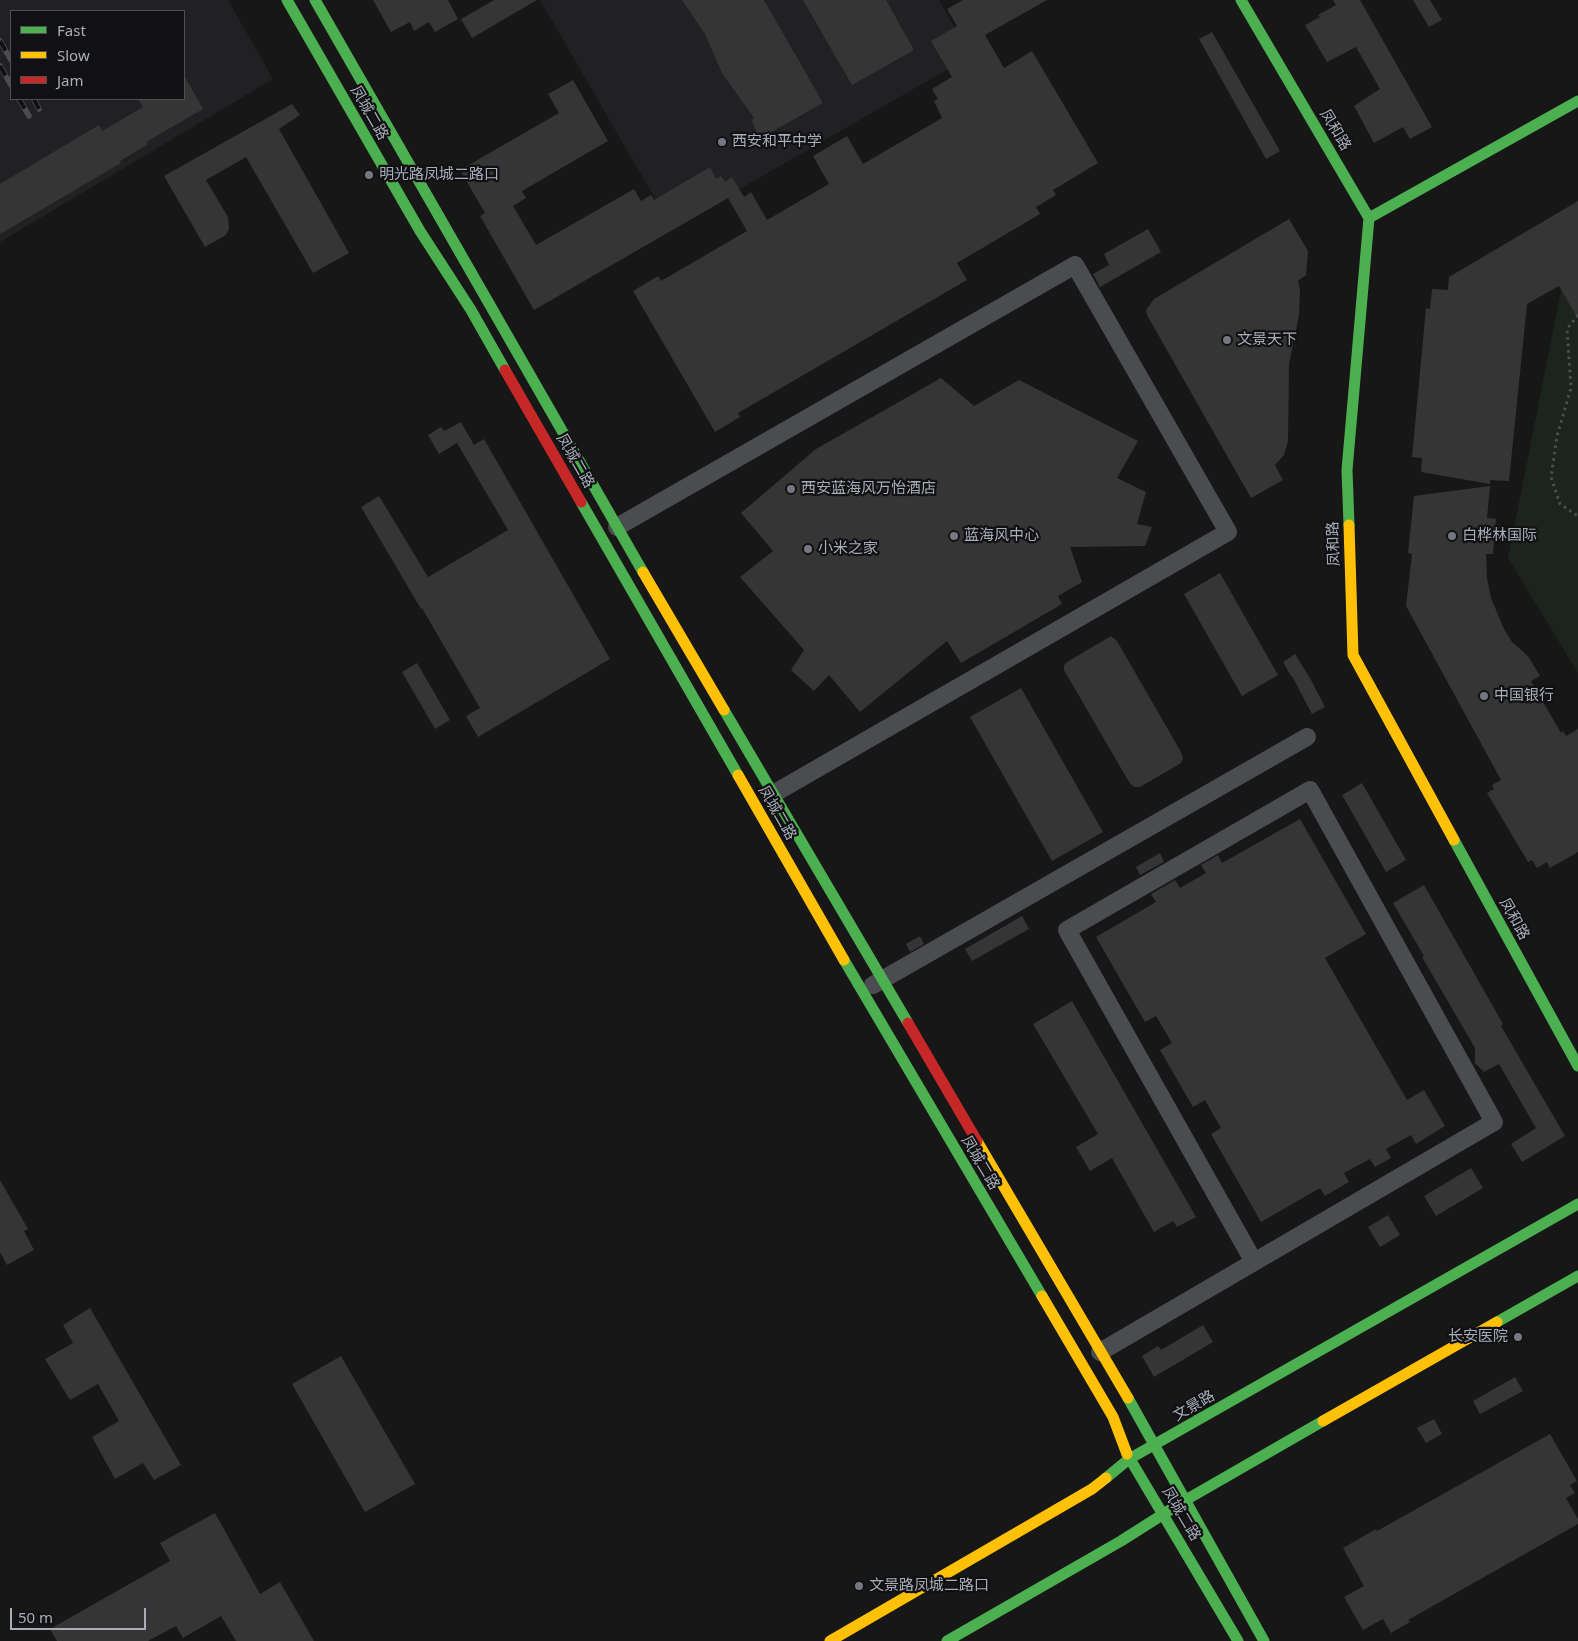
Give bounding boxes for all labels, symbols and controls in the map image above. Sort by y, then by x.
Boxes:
legend [10,10,185,100]
text: Fast [57,20,86,40]
text: Slow [57,45,90,65]
text: Jam [57,70,84,90]
street label: 凤城二路 [346,83,392,143]
street label: 凤和路 [1316,106,1354,154]
place label: 西安和平中学 [732,133,822,151]
marker: 西安和平中学 [716,136,728,148]
place label: 明光路凤城二路口 [379,166,499,184]
marker: 明光路凤城二路口 [363,169,375,181]
place label: 文景天下 [1237,331,1297,349]
marker: 文景天下 [1221,334,1233,346]
street label: 凤城二路 [552,431,598,491]
place label: 西安蓝海风万怡酒店 [801,480,936,498]
marker: 西安蓝海风万怡酒店 [785,483,797,495]
street label: 凤和路 [1324,521,1344,567]
place label: 蓝海风中心 [964,527,1039,545]
place label: 白桦林国际 [1462,527,1537,545]
marker: 蓝海风中心 [948,530,960,542]
marker: 白桦林国际 [1446,530,1458,542]
place label: 小米之家 [818,540,878,558]
marker: 小米之家 [802,543,814,555]
place label: 中国银行 [1494,687,1554,705]
marker: 中国银行 [1478,690,1490,702]
street label: 凤城二路 [754,783,800,843]
street label: 凤和路 [1495,895,1533,943]
street label: 凤城二路 [957,1133,1003,1193]
place label: 长安医院 [1448,1328,1508,1346]
marker: 长安医院 [1512,1331,1524,1343]
street label: 文景路 [1170,1387,1218,1425]
street label: 凤城二路 [1158,1484,1204,1544]
place label: 文景路凤城二路口 [869,1577,989,1595]
marker: 文景路凤城二路口 [853,1580,865,1592]
scale bar [12,1598,149,1630]
text: 50 m [18,1607,53,1627]

